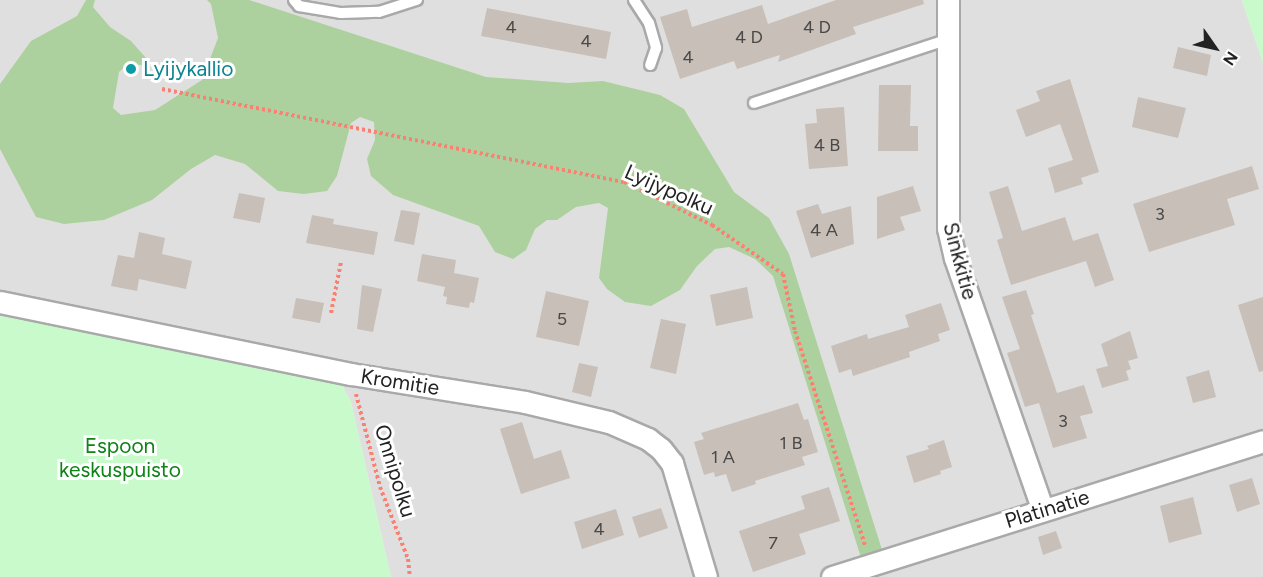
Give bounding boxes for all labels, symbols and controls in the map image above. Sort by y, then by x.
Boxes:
house number: 4 [505,16,517,38]
house number: 4 D [803,16,831,38]
north arrow [1185,18,1245,78]
house number: 4 D [735,26,763,48]
house number: 4 [580,30,592,52]
house number: 4 [682,46,694,68]
text: N [1219,48,1242,69]
place label: Lyijykallio [143,56,233,82]
marker: Lyijykallio [124,62,138,76]
house number: 4 B [814,134,840,156]
street label: Lyijypolku [621,159,717,221]
house number: 3 [1155,203,1165,225]
house number: 4 A [810,219,838,241]
street label: Sinkkitie [938,220,982,302]
house number: 5 [557,308,567,330]
street label: Kromitie [359,363,441,401]
house number: 3 [1058,410,1068,432]
street label: Onnipolku [369,422,421,520]
house number: 1 B [780,432,802,454]
park label: Espoon keskuspuisto [59,433,181,483]
house number: 1 A [711,446,735,468]
street label: Platinatie [1002,484,1092,534]
house number: 4 [593,518,605,540]
house number: 7 [768,532,778,554]

